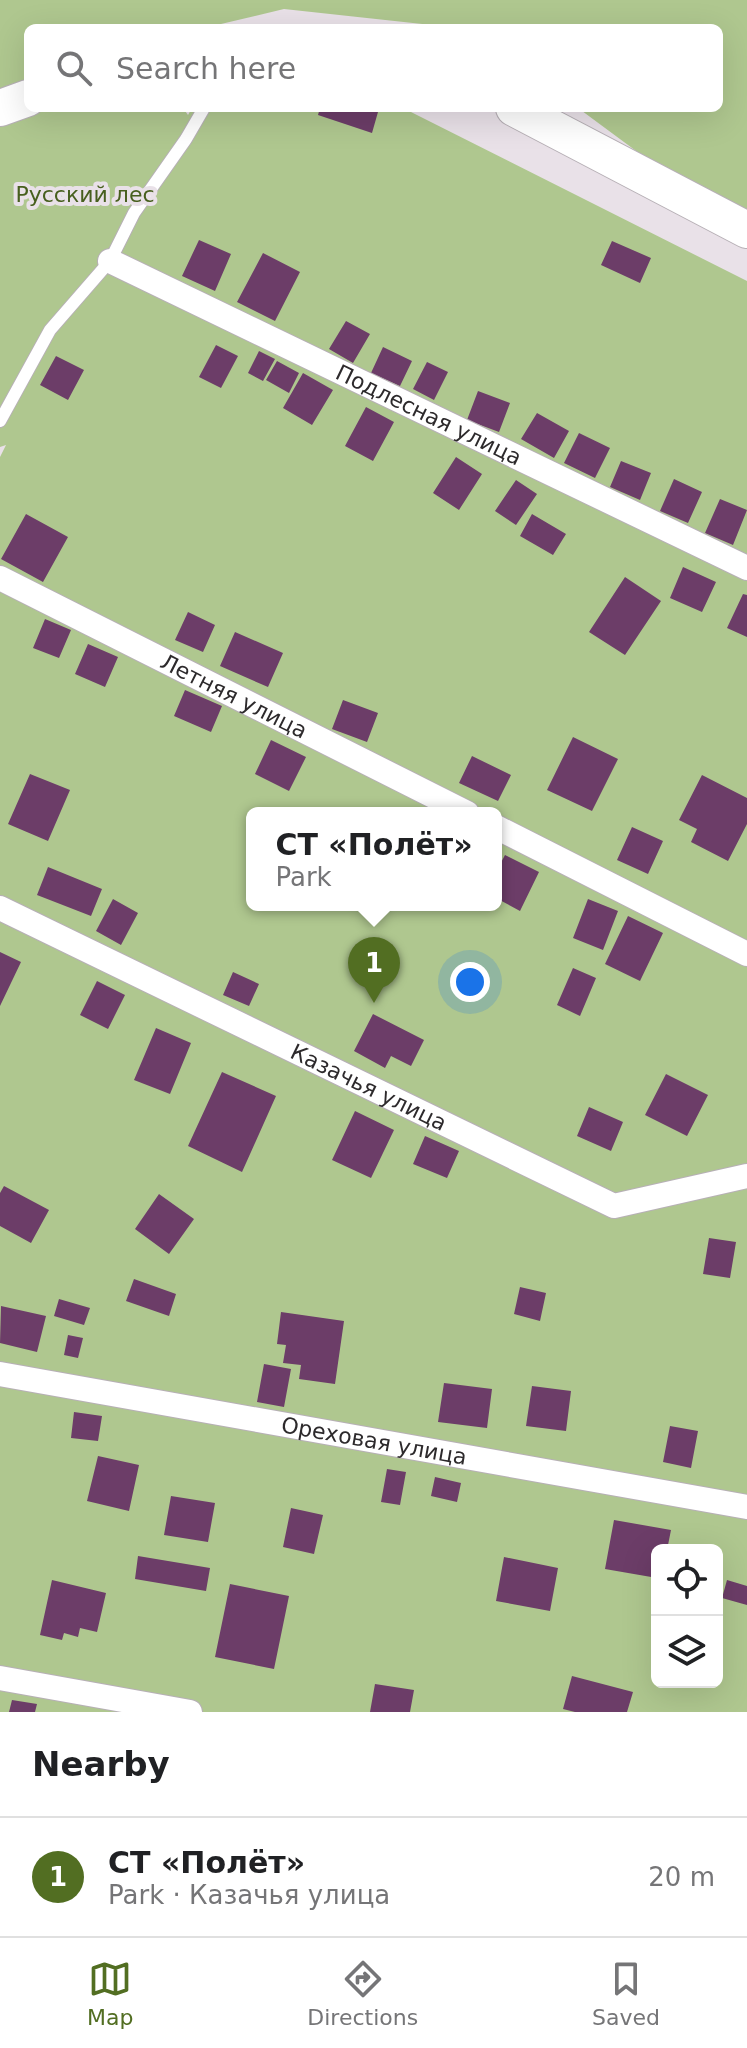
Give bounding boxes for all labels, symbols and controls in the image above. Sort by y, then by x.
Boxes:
search box [24,24,723,112]
icon: search [52,46,96,90]
text: Search here [116,51,296,86]
park label: Русский лес [15,182,155,207]
street label: Подлесная улица [332,360,526,470]
street label: Летняя улица [156,649,311,743]
popup [246,807,502,911]
text: СТ «Полёт» [275,827,473,862]
text: Park [275,862,332,892]
pin: 1 [348,937,400,1003]
your location [450,962,490,1002]
street label: Казачья улица [287,1039,451,1136]
street label: Ореховая улица [279,1412,469,1470]
map controls [651,1544,723,1688]
button: locate [651,1544,723,1616]
button: layers [651,1616,723,1688]
text: Nearby [32,1744,170,1784]
text: СТ «Полёт» [108,1845,305,1880]
text: 1 [49,1862,67,1892]
text: 20 m [648,1862,715,1892]
text: Park · Казачья улица [108,1880,390,1910]
tab: Map [87,1957,133,2030]
tab: Directions [307,1957,418,2030]
tab: Saved [592,1957,660,2030]

